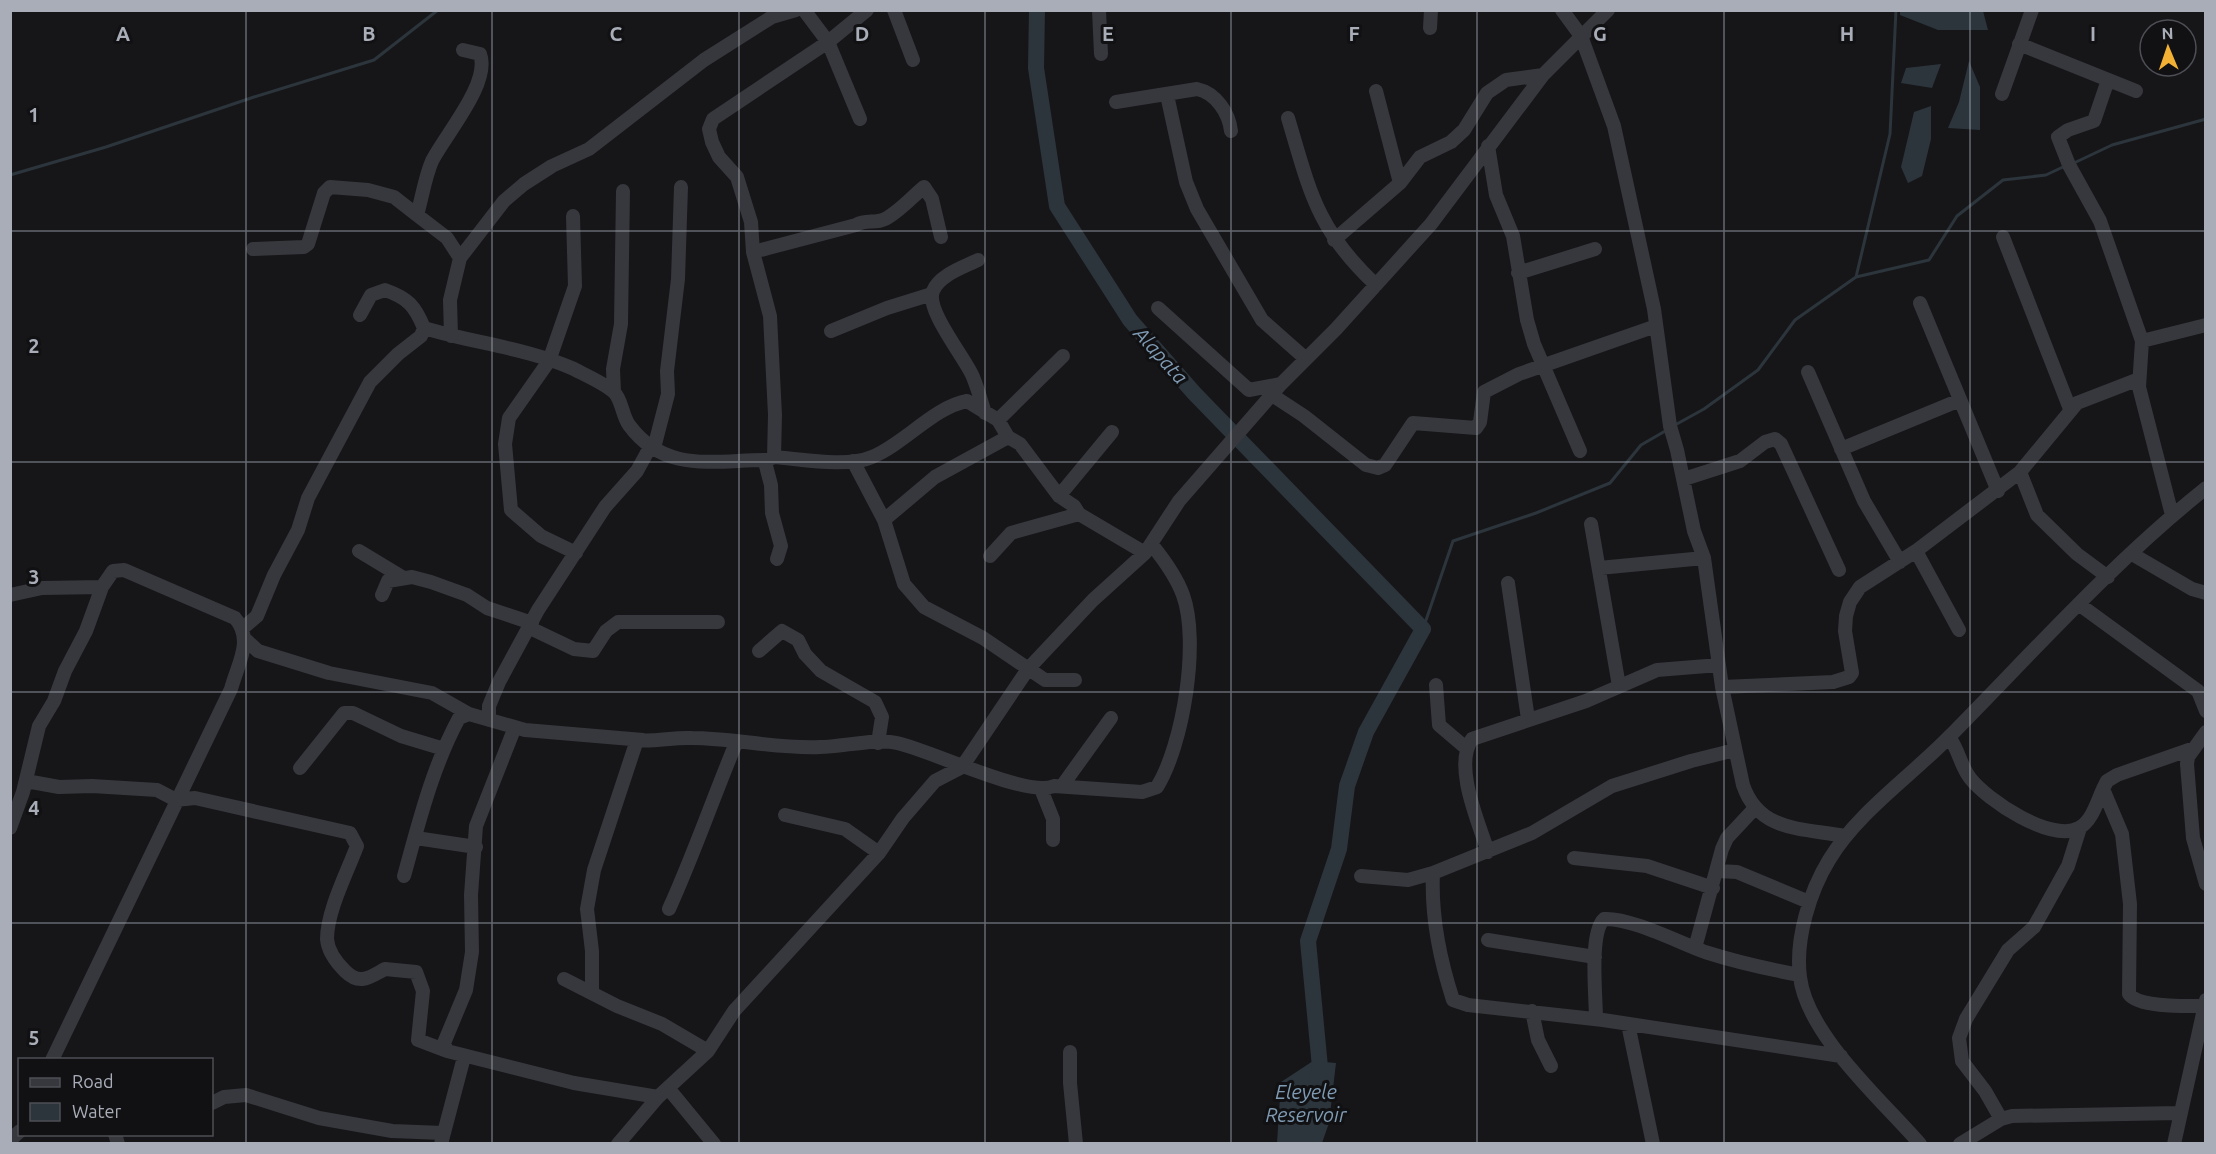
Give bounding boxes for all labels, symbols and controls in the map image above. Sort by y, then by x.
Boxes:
north arrow [2138,18,2198,78]
text: A [116,22,130,45]
text: B [362,22,376,45]
text: C [610,22,623,45]
text: D [855,22,869,45]
text: E [1102,22,1114,45]
text: F [1348,22,1360,45]
text: G [1593,22,1607,45]
text: H [1840,22,1854,45]
text: I [2090,22,2096,45]
text: N [2161,24,2174,42]
text: 1 [28,103,40,126]
water label: Alapata [1129,321,1193,388]
text: 2 [28,334,40,357]
text: 3 [28,565,40,588]
text: 4 [28,796,40,819]
text: 5 [28,1026,40,1049]
legend [18,1058,213,1136]
text: Road [72,1071,114,1091]
water label: Eleyele Reservoir [1265,1080,1348,1126]
text: Water [72,1101,122,1121]

